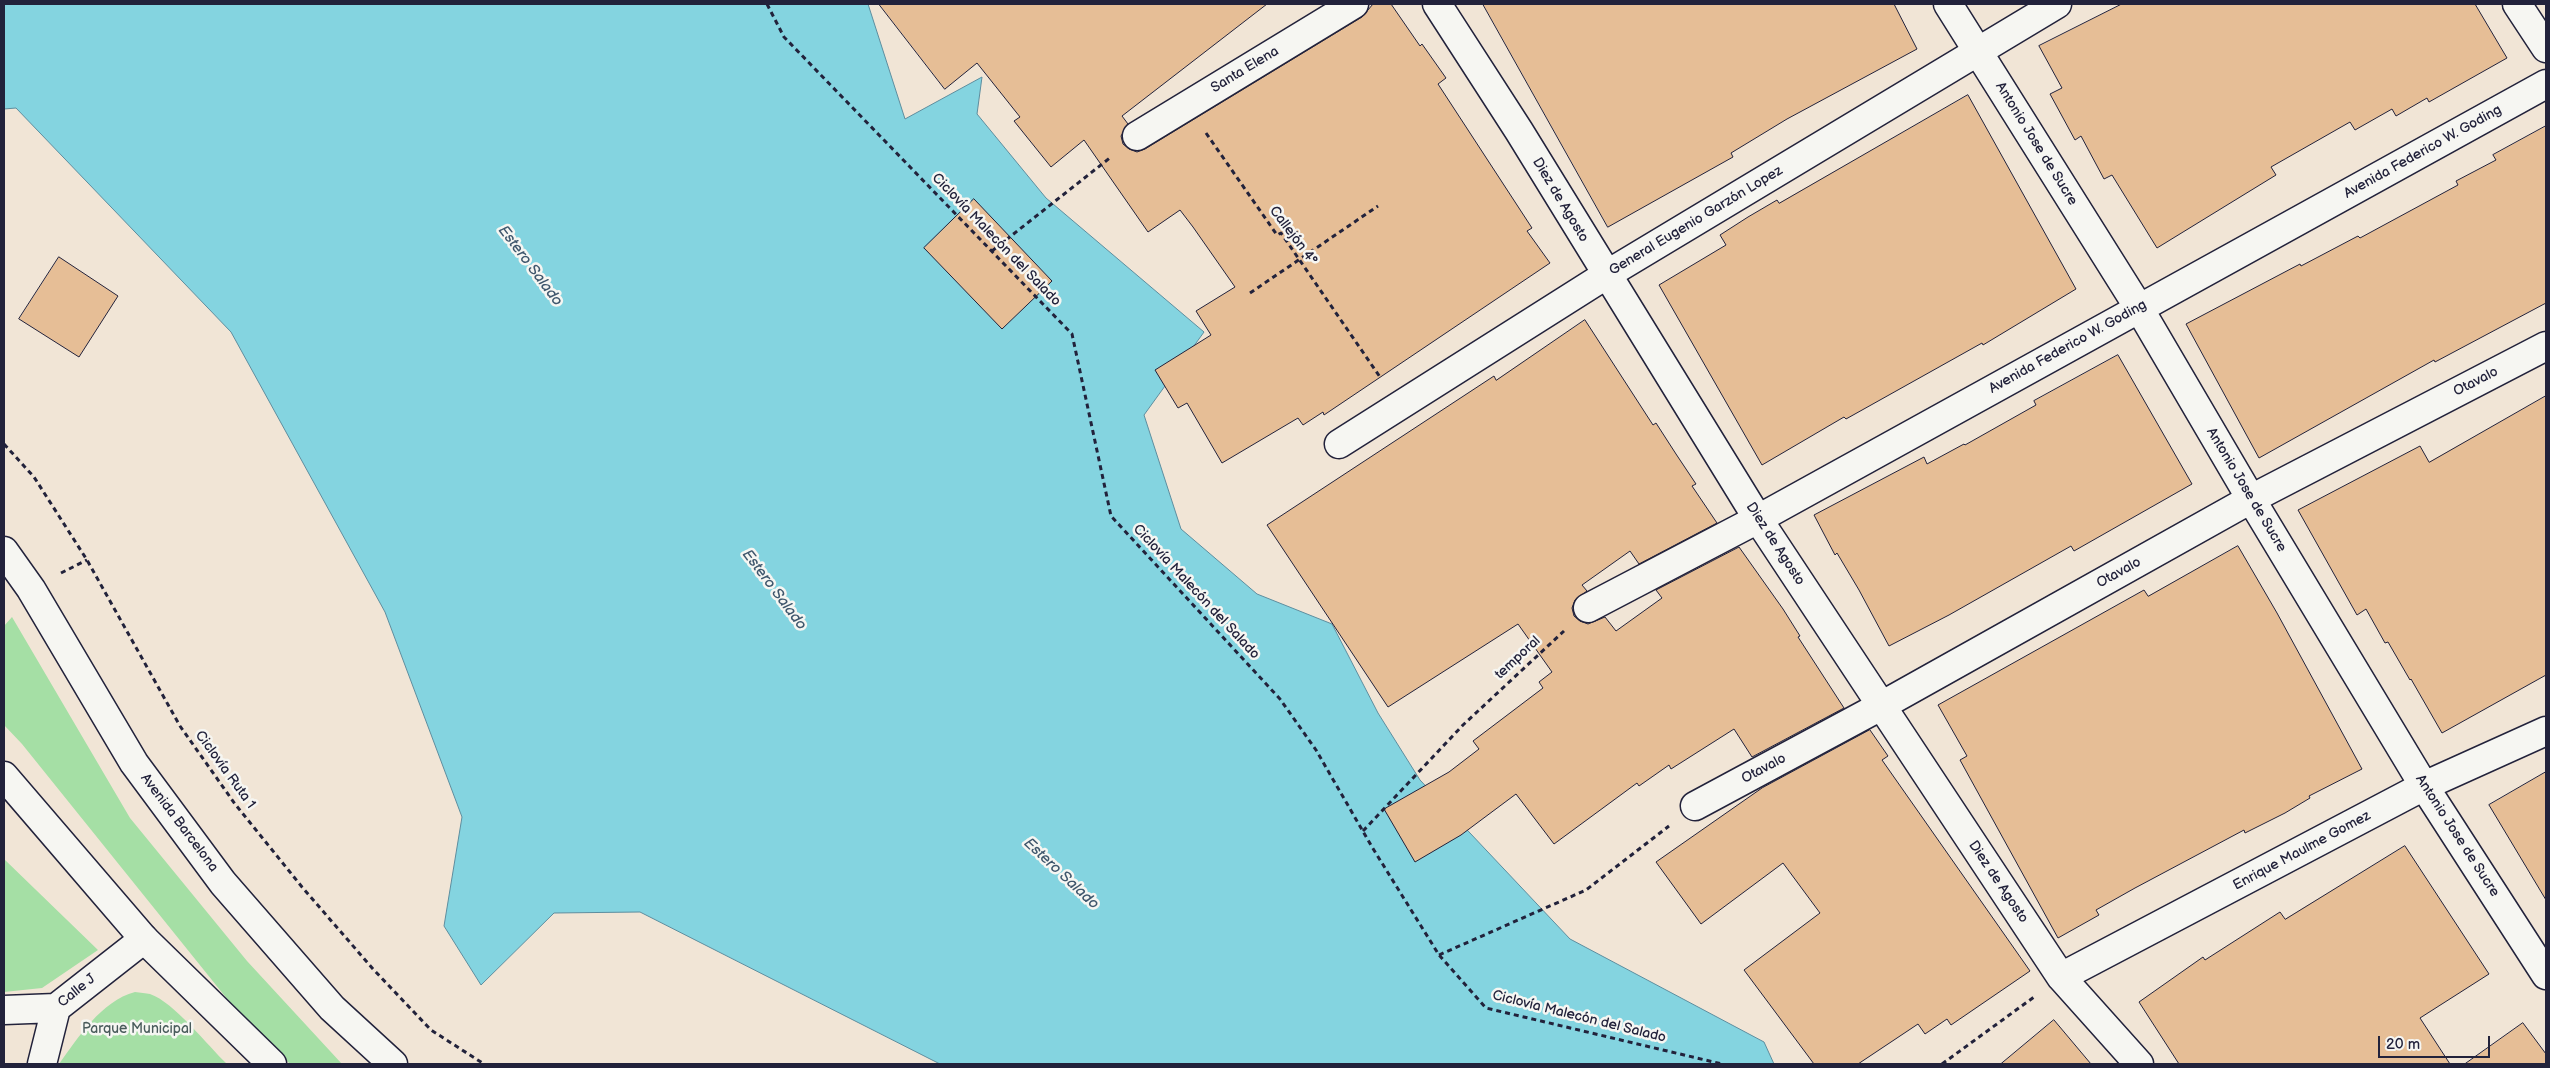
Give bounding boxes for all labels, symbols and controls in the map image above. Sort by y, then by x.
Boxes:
street label: Santa Elena [1208,43,1282,97]
street label: Antonio Jose de Sucre [1991,79,2081,209]
street label: Avenida Federico W. Goding [2341,102,2505,202]
street label: Diez de Agosto [1528,155,1592,245]
street label: General Eugenio Garzón Lopez [1606,163,1786,279]
street label: Ciclovía Malecón del Salado [928,170,1064,310]
street label: Callejón 4° [1265,203,1321,269]
water label: Estero Salado [494,222,566,310]
street label: Avenida Federico W. Goding [1986,297,2150,397]
street label: Otavalo [2451,364,2501,400]
street label: Antonio Jose de Sucre [2202,425,2290,555]
street label: Diez de Agosto [1742,499,1808,589]
street label: Ciclovía Malecón del Salado [1129,521,1263,663]
water label: Estero Salado [738,546,810,634]
street label: Otavalo [2094,554,2144,592]
street label: temporal [1492,633,1544,683]
street label: Ciclovía Ruta 1 [191,728,259,812]
street label: Otavalo [1739,750,1789,788]
street label: Avenida Barcelona [137,771,221,875]
street label: Antonio Jose de Sucre [2411,772,2503,900]
street label: Enrique Maulme Gomez [2230,808,2374,894]
water label: Estero Salado [1020,835,1102,913]
street label: Diez de Agosto [1964,838,2032,926]
street label: Calle J [55,971,99,1011]
street label: Ciclovía Malecón del Salado [1490,987,1668,1047]
park label: Parque Municipal [82,1021,192,1037]
scale bar [2380,1026,2492,1058]
text: 20 m [2386,1035,2420,1054]

